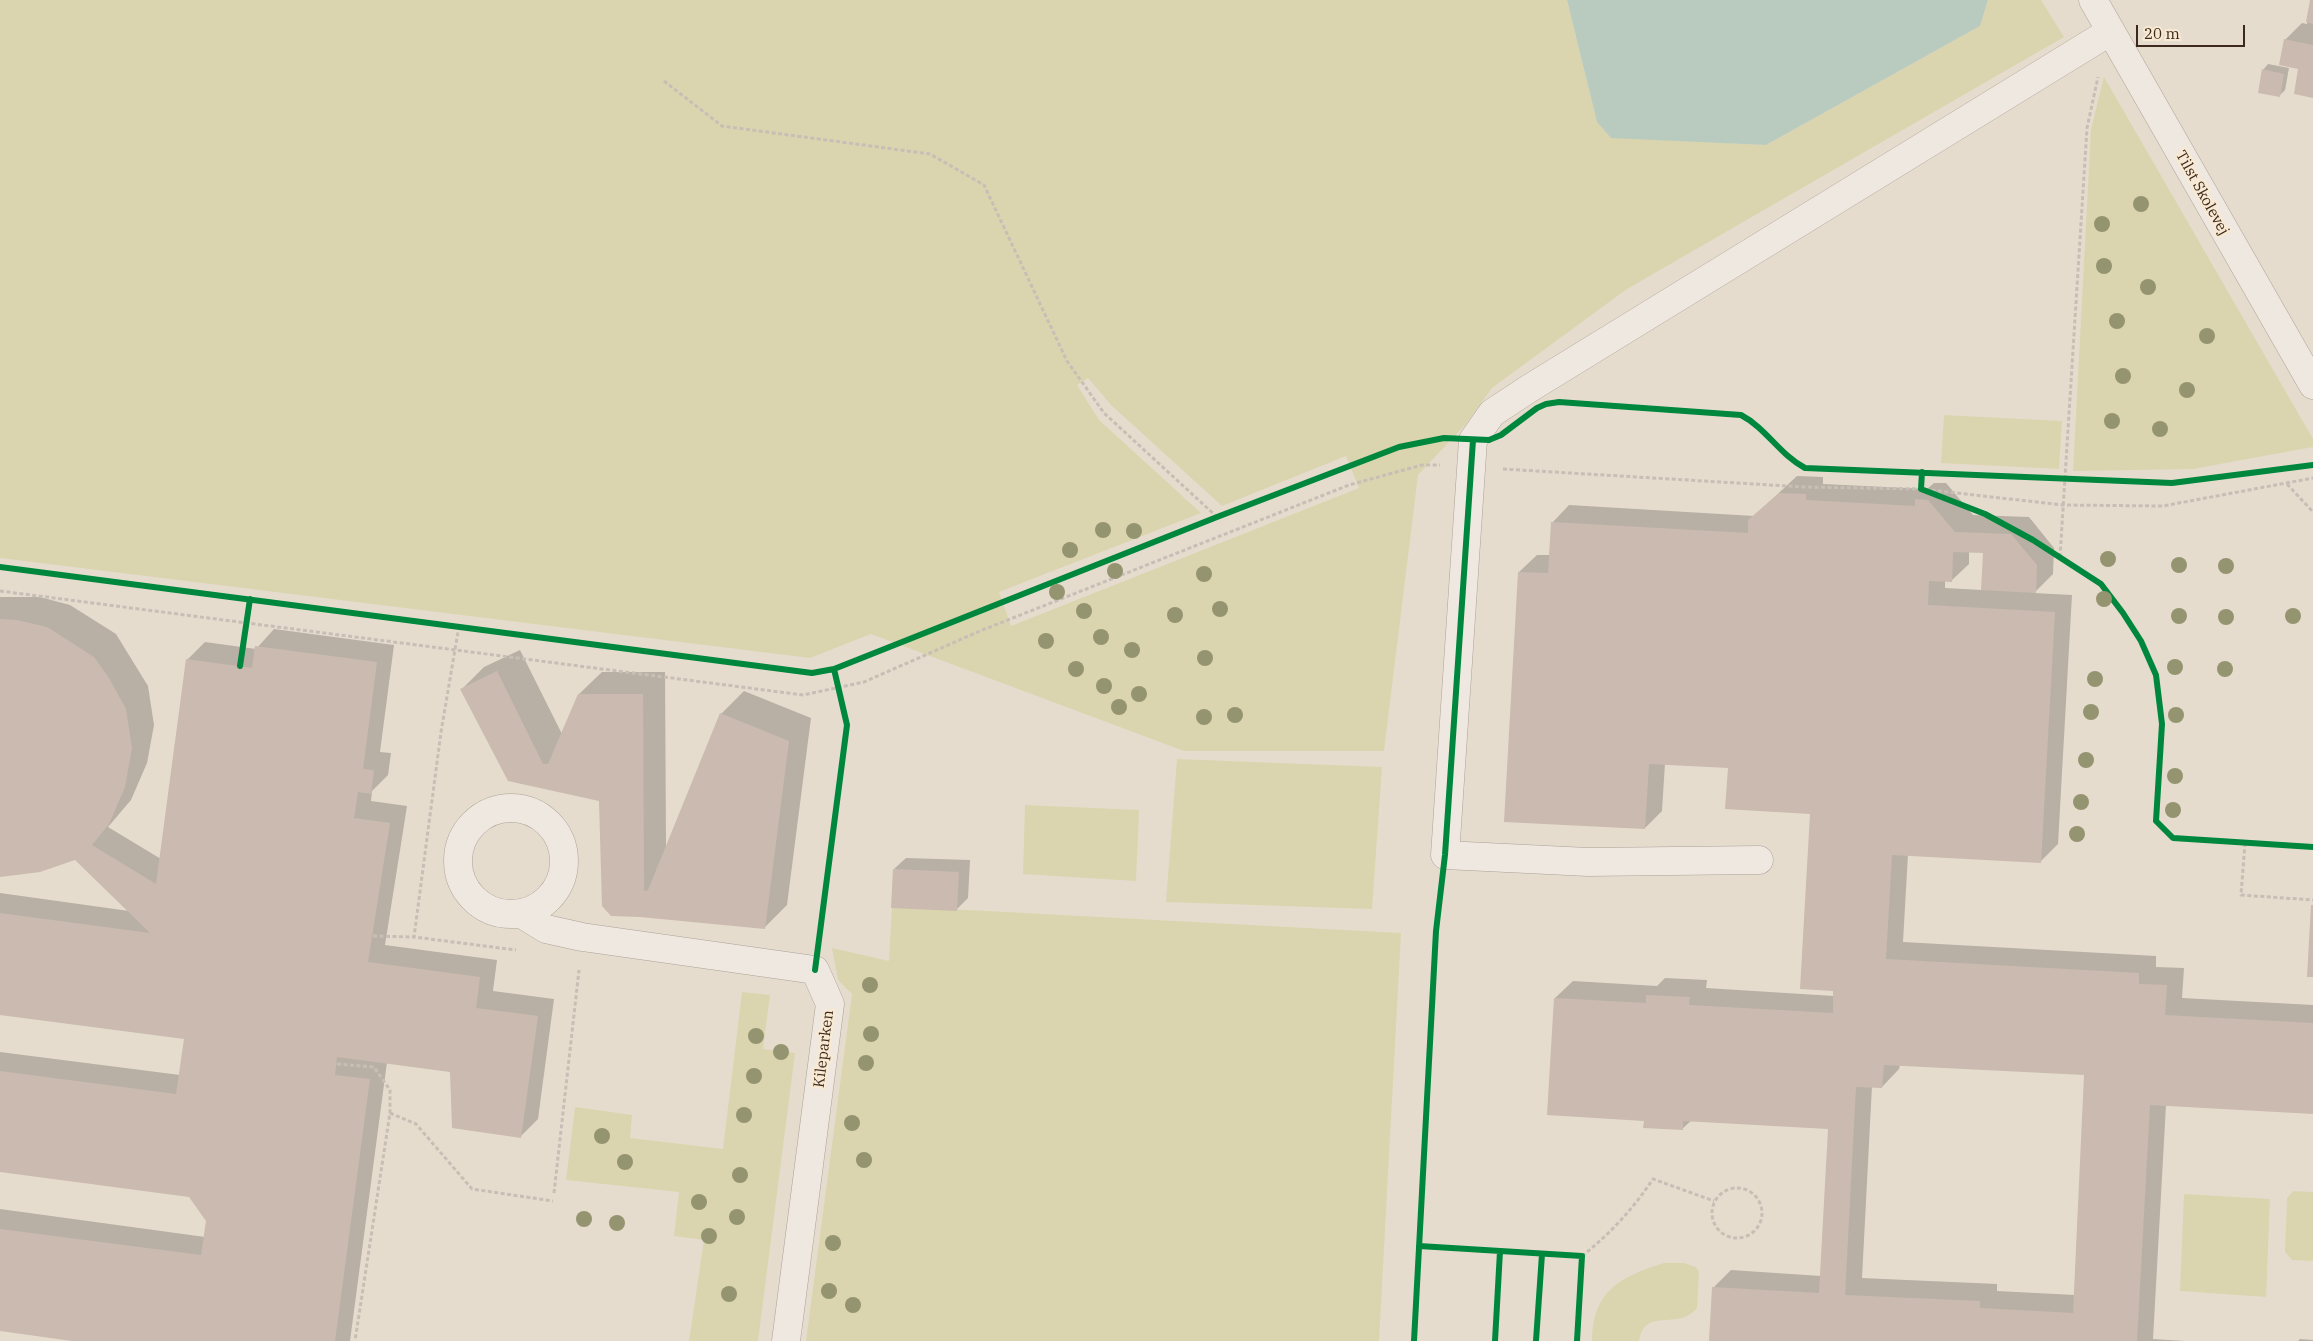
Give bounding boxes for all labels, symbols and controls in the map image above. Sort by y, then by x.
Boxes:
scale bar [2138,15,2247,47]
text: 20 m [2144,24,2180,43]
street label: Tilst Skolevej [2171,148,2233,238]
street label: Kileparken [810,1009,838,1089]

